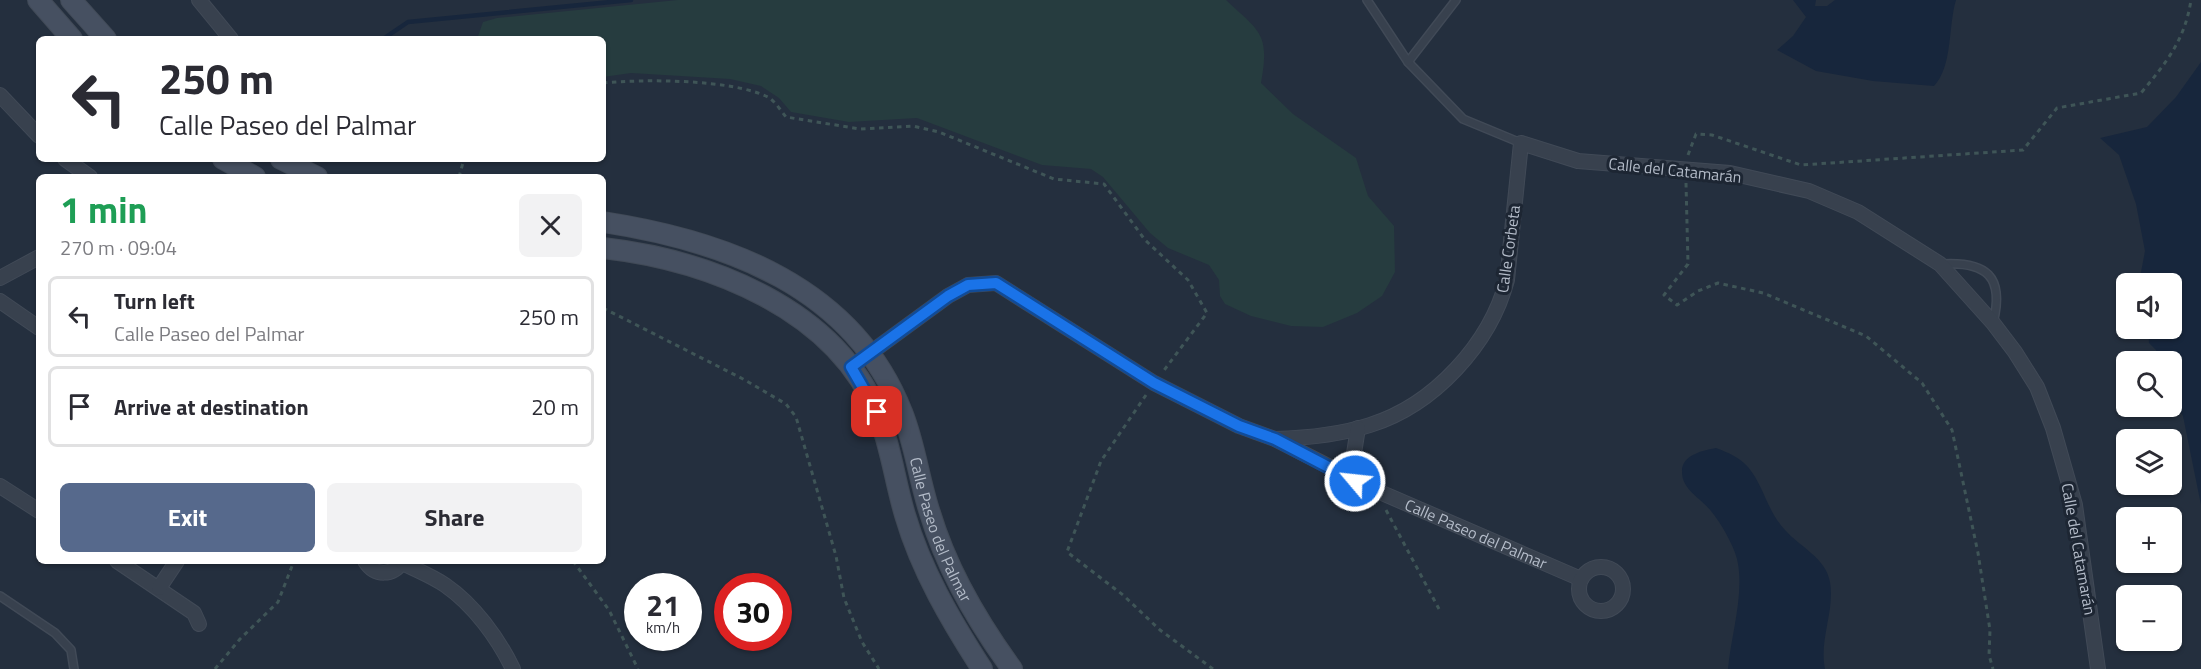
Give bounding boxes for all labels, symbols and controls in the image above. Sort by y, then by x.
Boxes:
text: 250 m [159,46,274,110]
icon: left [60,60,138,138]
text: Calle Paseo del Palmar [159,104,416,145]
street label: Calle del Catamarán [1607,151,1743,189]
text: 1 min [60,182,147,237]
button: close [519,194,582,257]
street label: Calle Corbeta [1490,204,1526,294]
text: 270 m · 09:04 [60,232,177,263]
map controls [2116,273,2182,651]
button: sound [2116,273,2182,339]
text: Turn left [114,284,195,318]
icon: left [63,300,96,333]
text: 250 m [519,300,579,334]
text: Calle Paseo del Palmar [114,318,305,349]
button: search [2116,351,2182,417]
pin [851,386,902,437]
icon: arrive [63,390,96,423]
text: Arrive at destination [114,390,309,424]
text: 20 m [531,390,579,424]
icon: arrive [860,395,893,428]
button: layers [2116,429,2182,495]
position arrow [1323,449,1387,513]
street label: Calle Paseo del Palmar [904,455,978,607]
street label: Calle del Catamarán [2056,481,2102,617]
button: Exit [60,483,315,552]
button: Share [327,483,582,552]
street label: Calle Paseo del Palmar [1401,492,1551,575]
button: + [2116,507,2182,573]
speed limit sign: 30 [714,573,792,651]
text: 21 [646,582,680,628]
button: − [2116,585,2182,651]
text: km/h [646,616,680,639]

